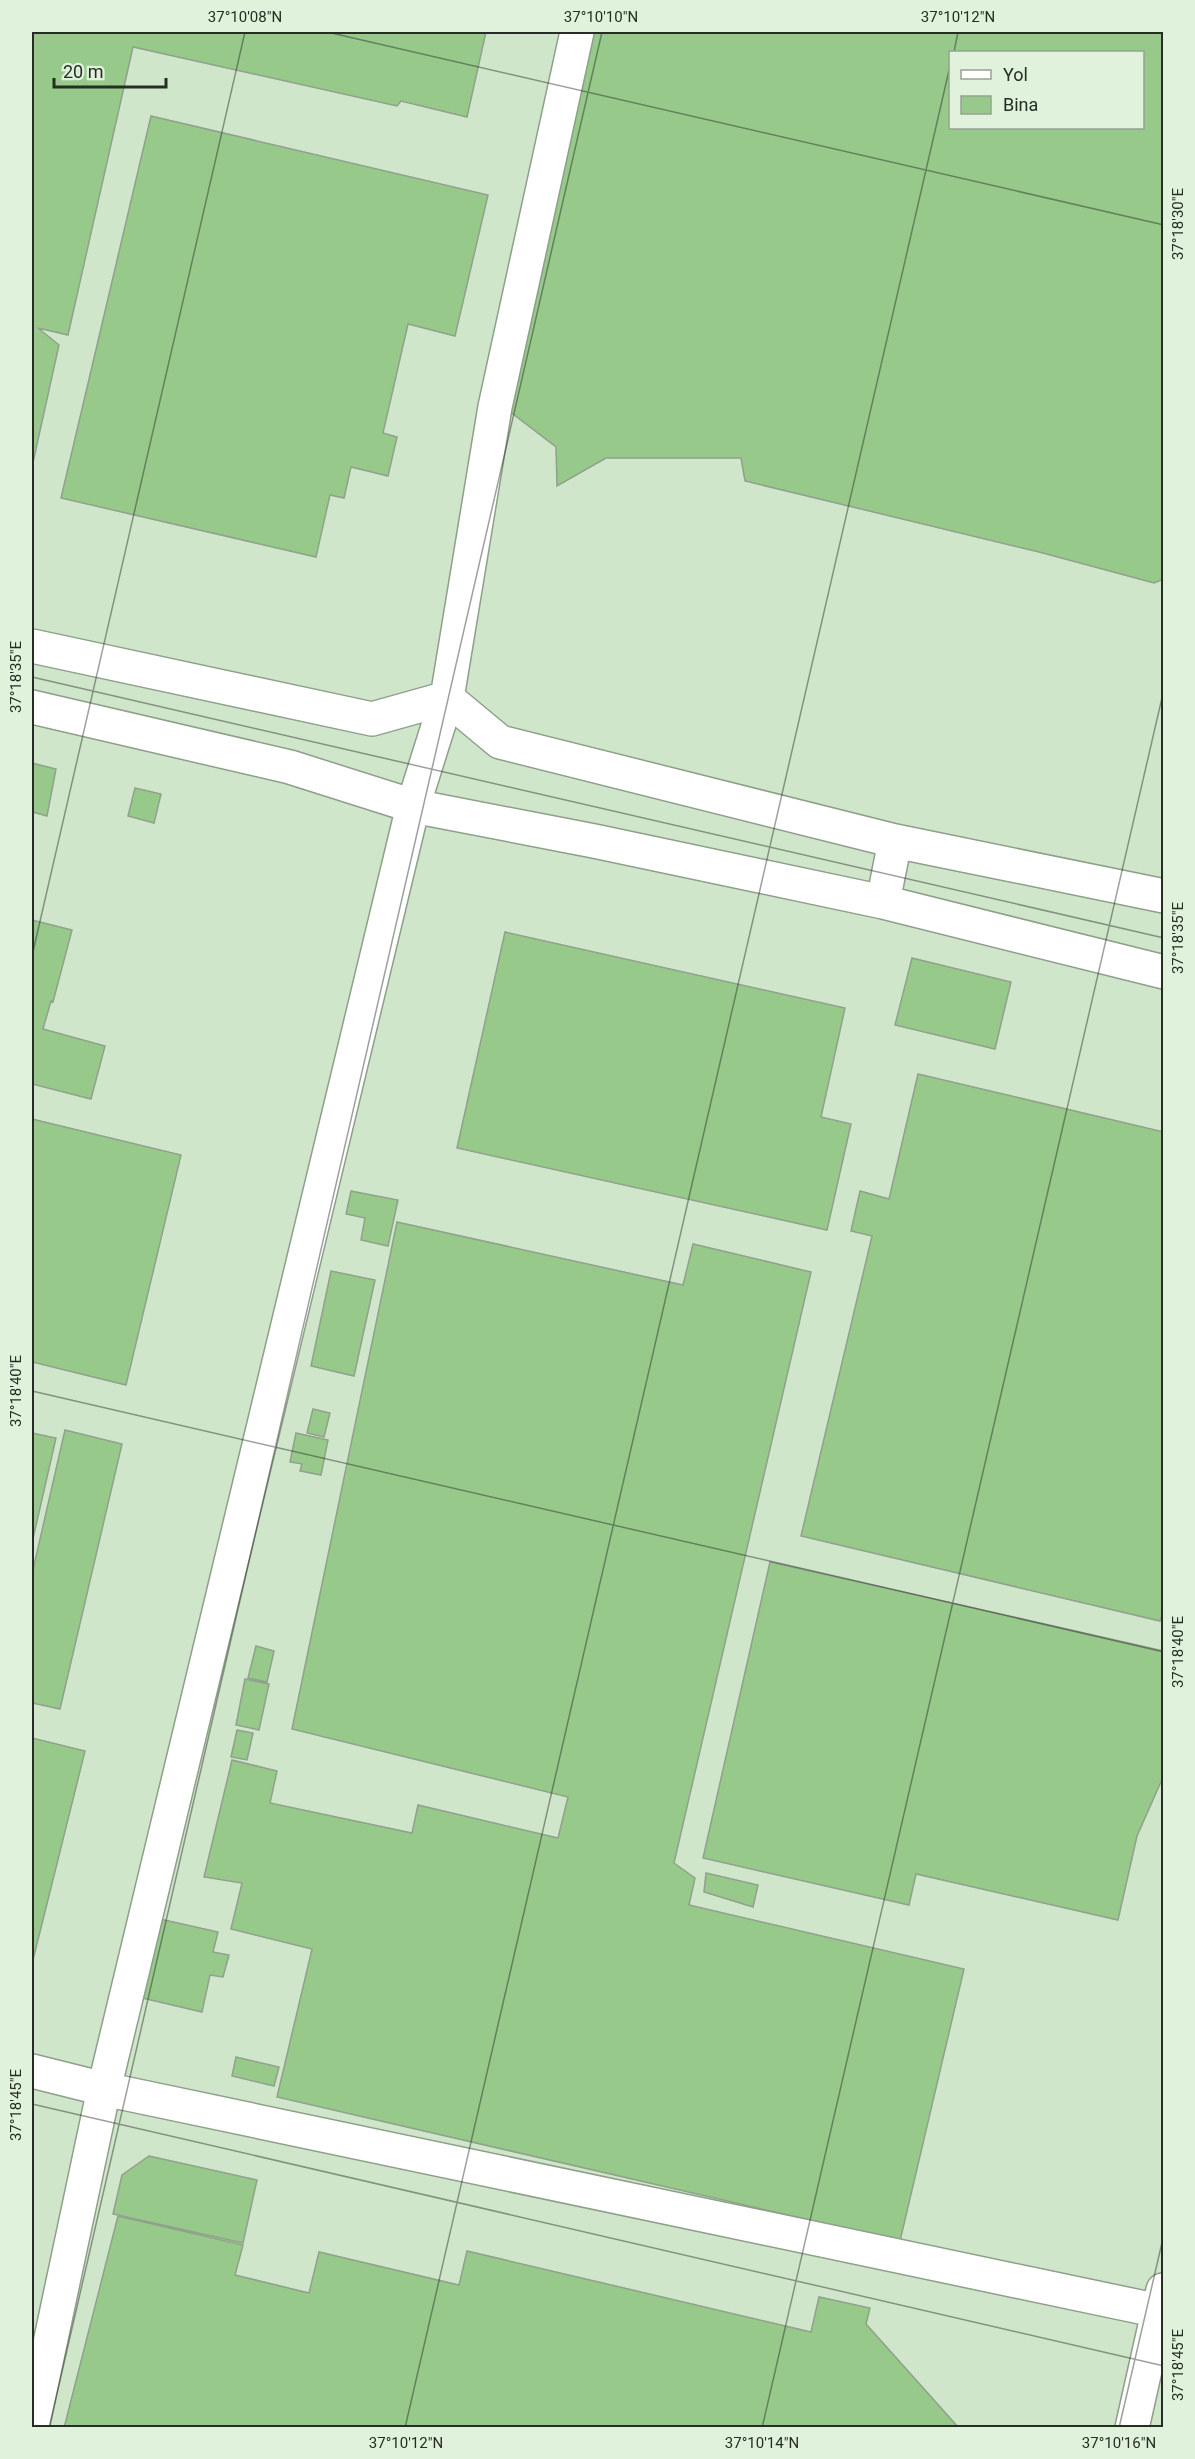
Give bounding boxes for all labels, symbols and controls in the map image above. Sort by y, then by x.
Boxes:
text: 37°10'08"N [208,8,282,26]
text: 37°10'10"N [564,8,638,26]
text: 37°10'12"N [921,8,995,26]
scale bar [54,51,166,89]
legend [949,51,1144,129]
text: 20 m [63,61,103,82]
text: Yol [1003,64,1028,85]
text: Bina [1003,94,1038,115]
text: 37°18'30"E [1169,187,1187,260]
text: 37°18'35"E [7,640,25,713]
text: 37°18'35"E [1169,901,1187,974]
text: 37°18'40"E [7,1354,25,1427]
text: 37°18'40"E [1169,1615,1187,1688]
text: 37°18'45"E [7,2068,25,2141]
text: 37°18'45"E [1169,2328,1187,2401]
text: 37°10'12"N [369,2434,443,2452]
text: 37°10'14"N [725,2434,799,2452]
text: 37°10'16"N [1082,2434,1156,2452]

